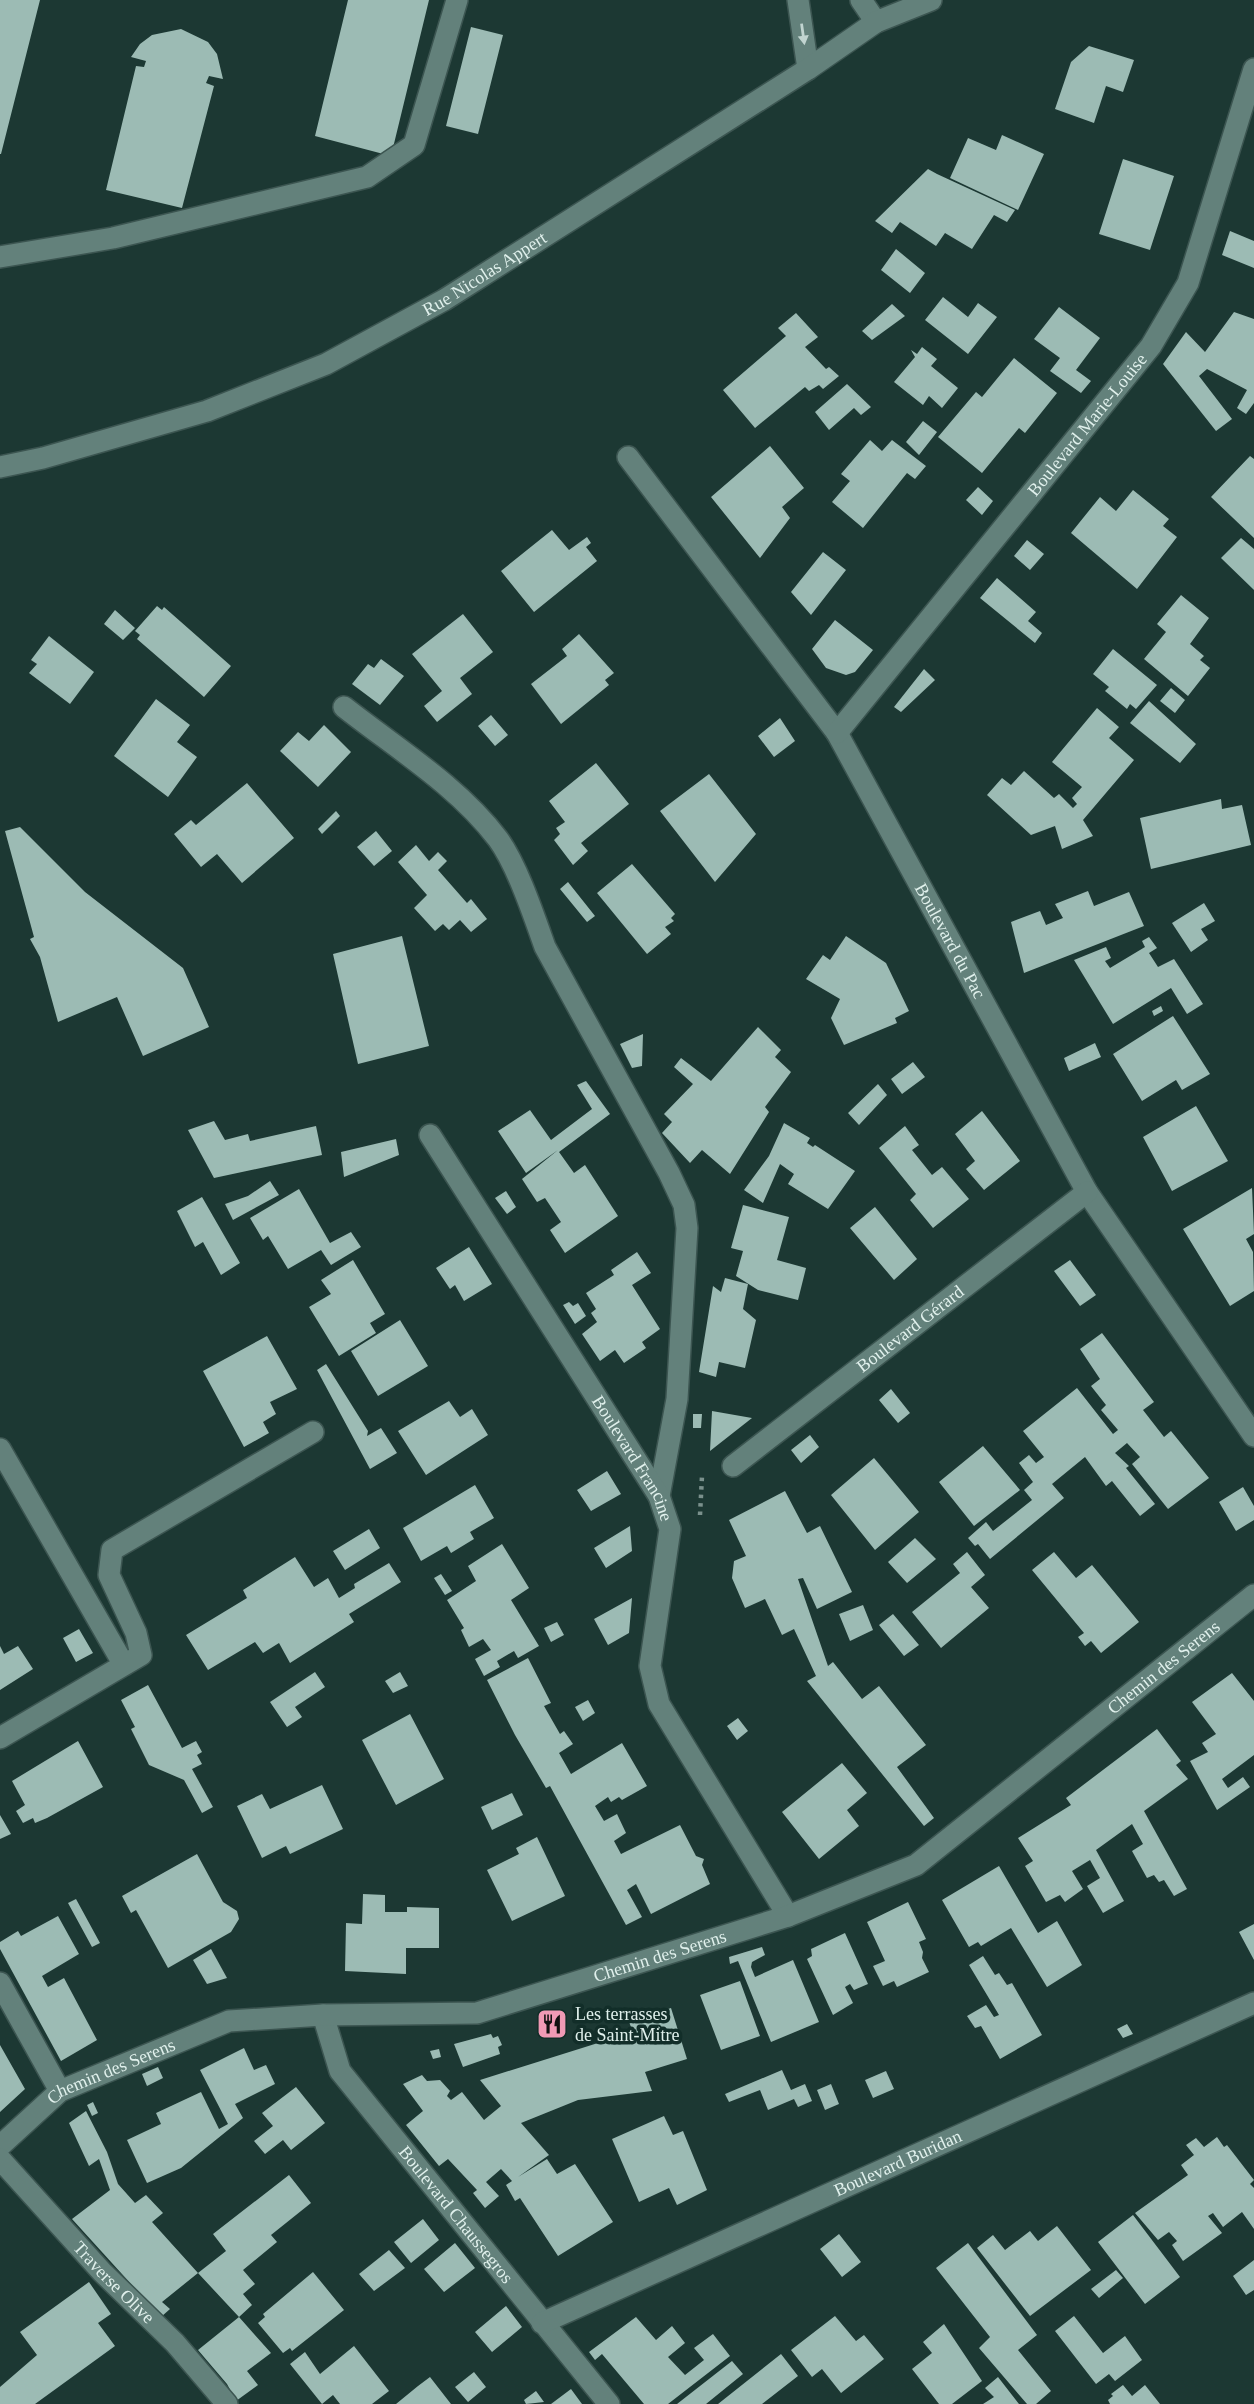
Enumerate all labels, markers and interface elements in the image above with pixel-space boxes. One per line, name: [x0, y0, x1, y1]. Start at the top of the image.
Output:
one-way arrow: [798, 24, 809, 46]
street label: Rue Nicolas Appert: [419, 228, 550, 320]
street label: Boulevard Marie-Louise: [1023, 349, 1151, 500]
street label: Boulevard du Pac: [911, 880, 990, 1002]
street label: Boulevard Gérard: [853, 1281, 967, 1376]
street label: Boulevard Francine: [588, 1392, 677, 1524]
street label: Chemin des Serens: [1103, 1616, 1224, 1718]
street label: Chemin des Serens: [591, 1926, 729, 1986]
place label: Les terrasses de Saint-Mitre: [575, 2004, 679, 2045]
restaurant icon: Les terrasses de Saint-Mitre: [535, 2007, 569, 2041]
street label: Chemin des Serens: [43, 2034, 178, 2108]
street label: Boulevard Buridan: [831, 2126, 965, 2200]
street label: Boulevard Chaussegros: [395, 2142, 517, 2287]
street label: Traverse Olive: [69, 2237, 159, 2327]

